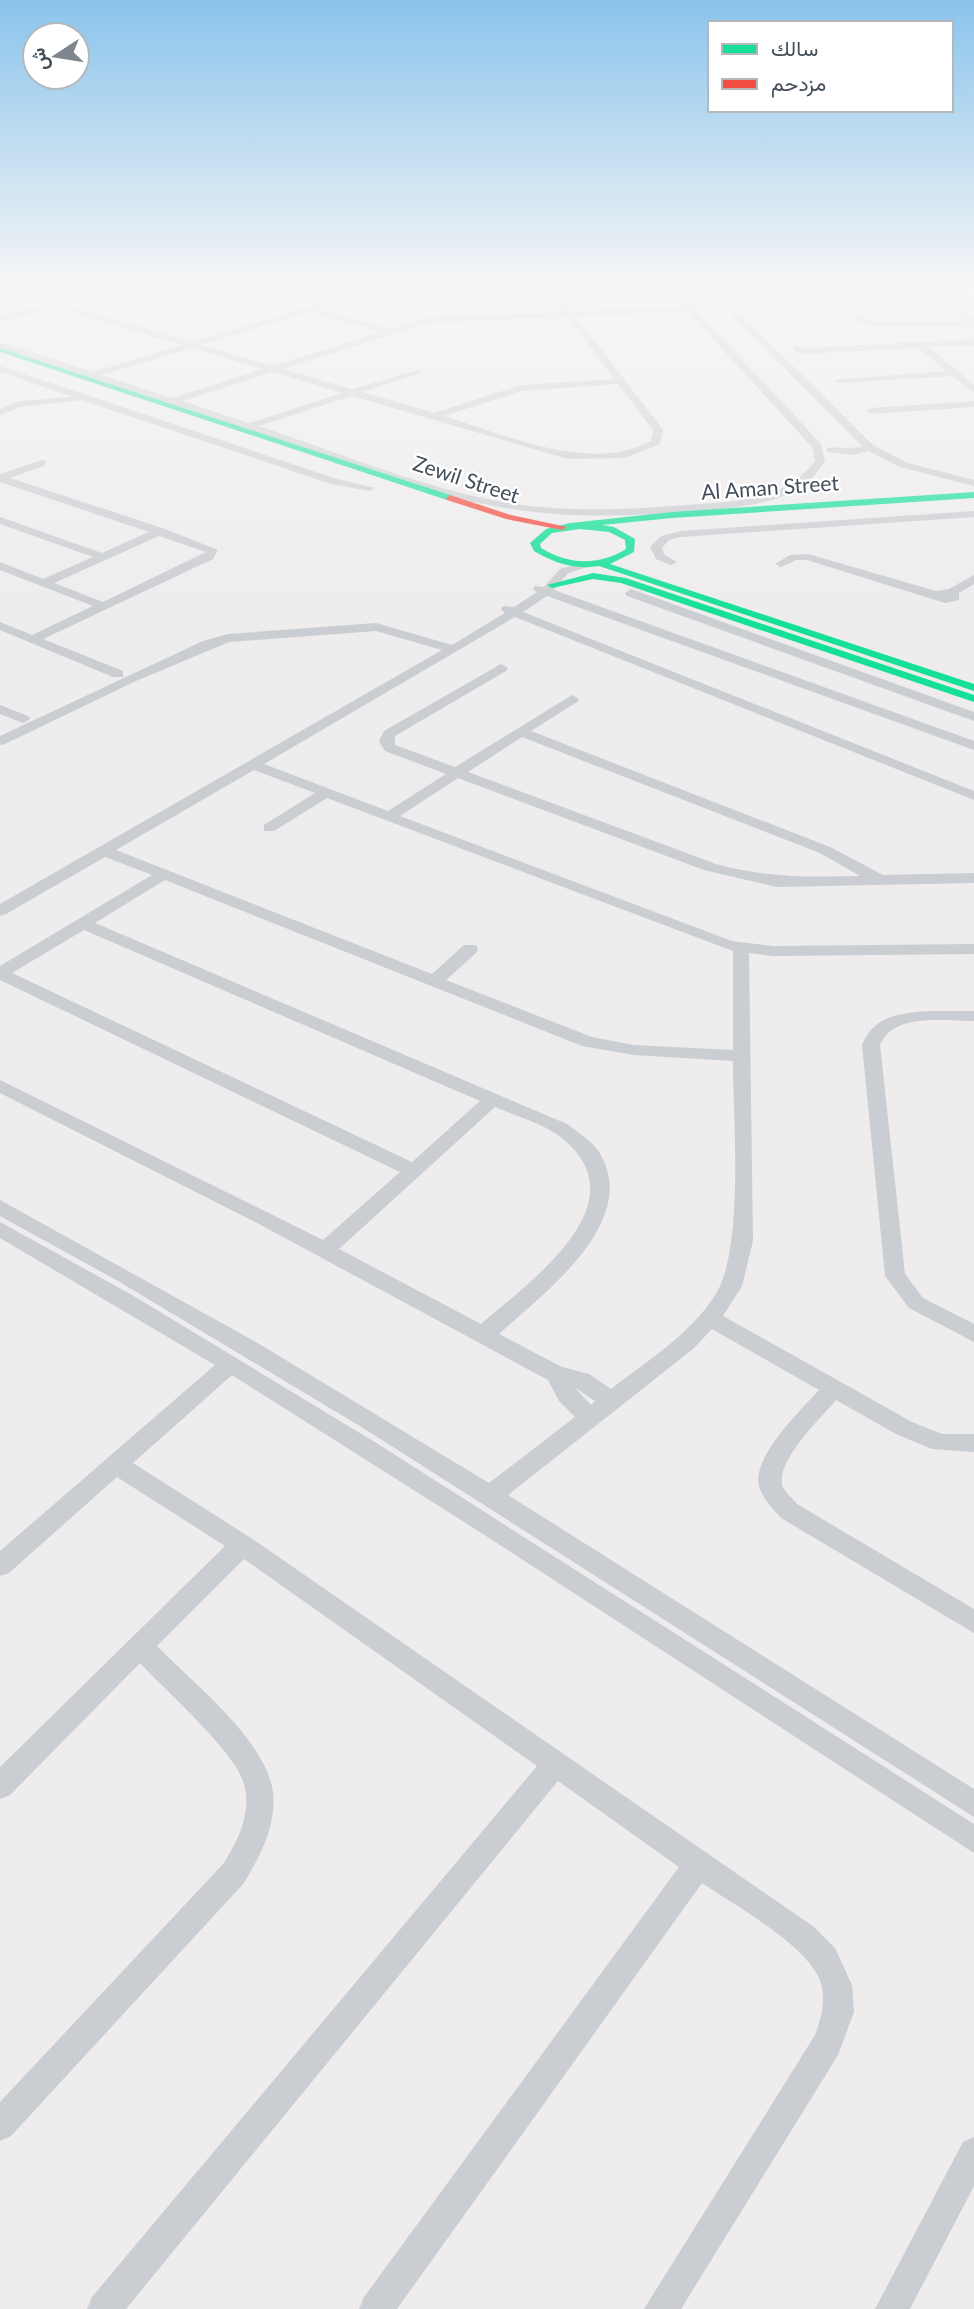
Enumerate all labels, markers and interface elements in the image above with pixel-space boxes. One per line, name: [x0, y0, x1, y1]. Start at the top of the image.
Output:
north arrow: [21, 21, 91, 91]
legend: [708, 21, 953, 112]
text: سالك: [771, 35, 818, 60]
text: ش: [25, 46, 53, 73]
text: مزدحم: [771, 70, 826, 98]
street label: Zewil Street: [410, 450, 523, 508]
street label: Al Aman Street: [700, 469, 840, 504]

